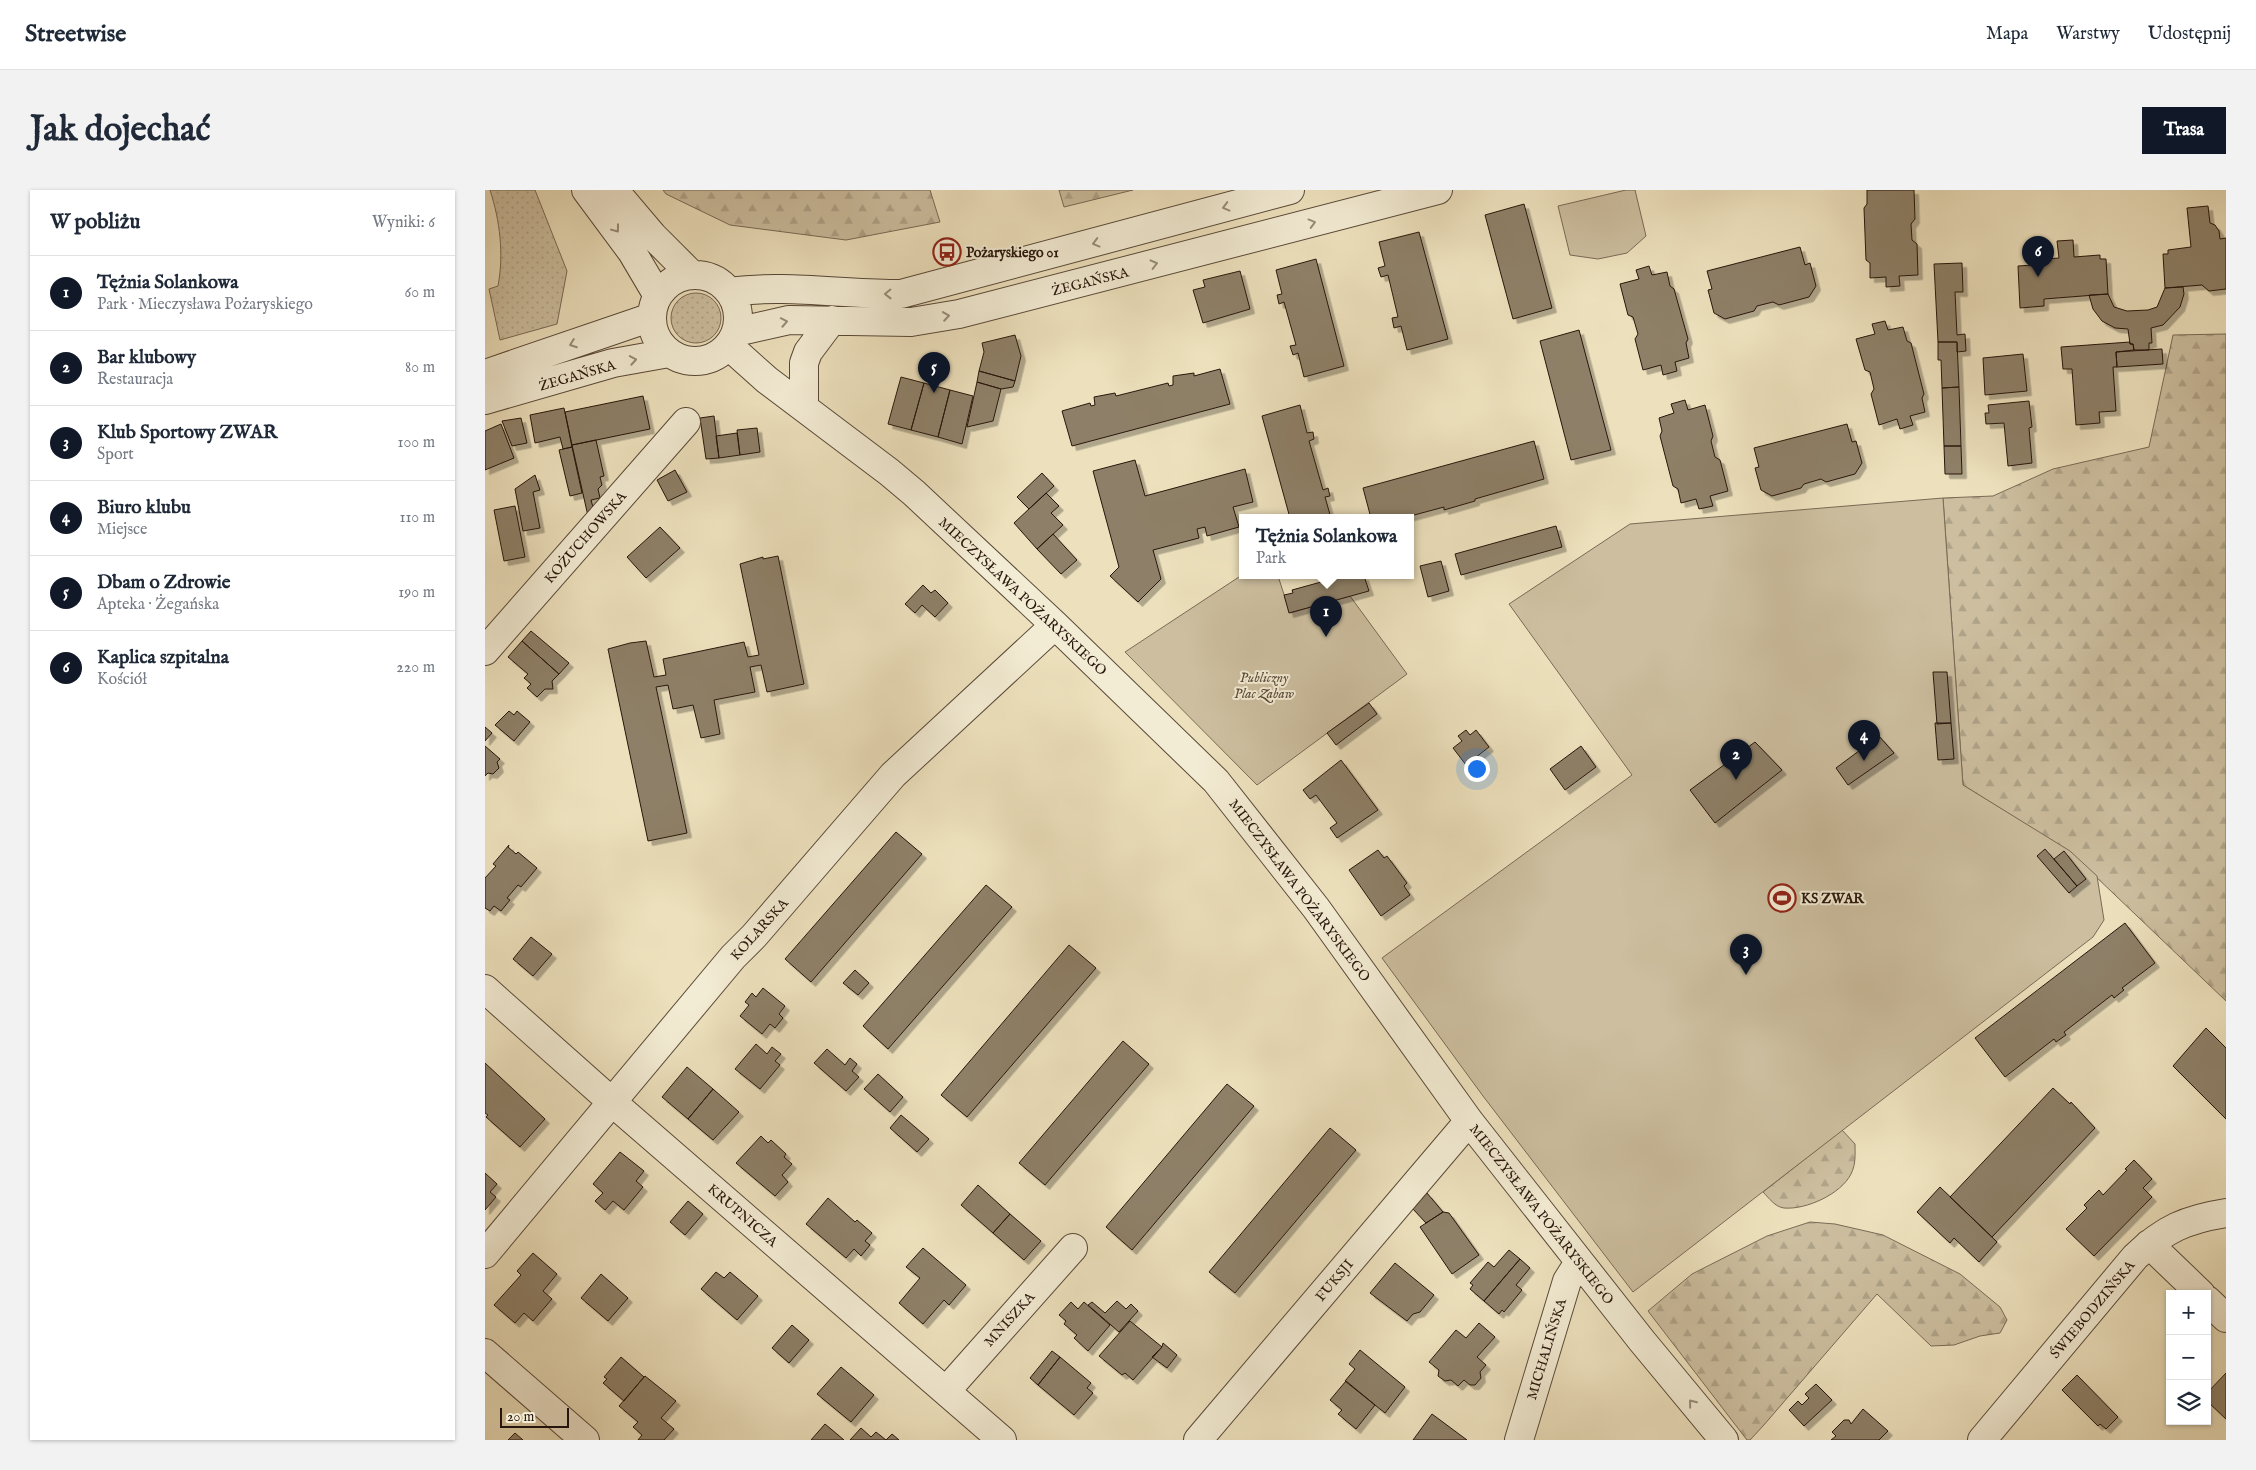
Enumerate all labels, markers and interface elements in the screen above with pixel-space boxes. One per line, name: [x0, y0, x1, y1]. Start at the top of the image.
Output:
text: Streetwise: [25, 19, 126, 50]
text: Mapa: [1986, 23, 2028, 46]
text: Warstwy: [2056, 23, 2120, 46]
text: Udostępnij: [2148, 23, 2231, 46]
button: Trasa: [2142, 107, 2226, 154]
text: Jak dojechać: [30, 108, 210, 153]
one-way arrow: [1223, 202, 1231, 212]
text: W pobliżu: [50, 209, 140, 236]
text: Wyniki: 6: [372, 213, 435, 233]
one-way arrow: [1307, 218, 1316, 229]
one-way arrow: [610, 223, 618, 232]
pin: 6: [2022, 236, 2054, 277]
bus stop icon: Pożaryskiego 01: [932, 237, 962, 267]
one-way arrow: [1093, 237, 1101, 247]
place label: Pożaryskiego 01: [966, 244, 1059, 262]
one-way arrow: [1150, 259, 1159, 270]
street label: ŻEGAŃSKA: [1050, 263, 1131, 300]
text: Tężnia Solankowa: [97, 271, 238, 295]
text: 1: [63, 283, 69, 303]
text: 60 m: [405, 283, 435, 303]
one-way arrow: [884, 289, 892, 299]
text: Park · Mieczysława Pożaryskiego: [97, 295, 313, 315]
one-way arrow: [941, 312, 950, 322]
one-way arrow: [780, 317, 788, 327]
one-way arrow: [569, 338, 578, 348]
text: Bar klubowy: [97, 346, 196, 370]
pin: 5: [918, 352, 950, 393]
street label: ŻEGAŃSKA: [537, 355, 618, 395]
one-way arrow: [629, 355, 638, 365]
text: 2: [62, 358, 70, 378]
text: 80 m: [405, 358, 435, 378]
text: Restauracja: [97, 370, 173, 390]
text: Klub Sportowy ZWAR: [97, 421, 277, 445]
text: 3: [63, 433, 69, 453]
text: 100 m: [398, 433, 435, 453]
text: Sport: [97, 445, 134, 465]
street label: KOŻUCHOWSKA: [541, 487, 631, 588]
text: Biuro klubu: [97, 496, 191, 520]
text: 4: [62, 508, 70, 528]
text: 110 m: [399, 508, 435, 528]
street label: MIECZYSŁAWA POŻARYSKIEGO: [934, 514, 1111, 680]
popup: [1239, 514, 1414, 579]
text: Miejsce: [97, 520, 147, 540]
text: Tężnia Solankowa: [1256, 525, 1397, 549]
text: Park: [1256, 549, 1286, 569]
text: Dbam o Zdrowie: [97, 571, 231, 595]
text: 5: [63, 583, 69, 603]
text: 190 m: [398, 583, 435, 603]
text: Apteka · Żegańska: [97, 595, 219, 615]
pin: 1: [1310, 596, 1342, 637]
text: Kaplica szpitalna: [97, 646, 229, 670]
text: 6: [63, 658, 69, 678]
text: 220 m: [396, 658, 435, 678]
park label: Publiczny Plac Zabaw: [1234, 669, 1295, 704]
text: Kościół: [97, 670, 147, 690]
pin: 4: [1848, 720, 1880, 761]
pin: 2: [1720, 739, 1752, 780]
your location: [1464, 756, 1490, 782]
street label: MIECZYSŁAWA POŻARYSKIEGO: [1225, 796, 1374, 986]
sports icon: KS ZWAR: [1767, 883, 1797, 913]
place label: KS ZWAR: [1801, 890, 1865, 908]
street label: KOLARSKA: [727, 894, 793, 965]
pin: 3: [1730, 934, 1762, 975]
street label: MIECZYSŁAWA POŻARYSKIEGO: [1465, 1121, 1618, 1309]
street label: KRUPNICZA: [703, 1180, 782, 1252]
street label: FUKSJI: [1312, 1256, 1358, 1306]
street label: ŚWIEBODZIŃSKA: [2046, 1256, 2139, 1362]
street label: MNISZKA: [980, 1288, 1040, 1351]
map controls: [2166, 1290, 2211, 1425]
button: +: [2166, 1290, 2211, 1335]
street label: MICHALIŃSKA: [1522, 1296, 1571, 1402]
button: −: [2166, 1335, 2211, 1380]
button: layers: [2166, 1380, 2211, 1425]
one-way arrow: [1689, 1400, 1697, 1409]
scale bar: [500, 1405, 569, 1428]
text: 20 m: [507, 1408, 534, 1426]

